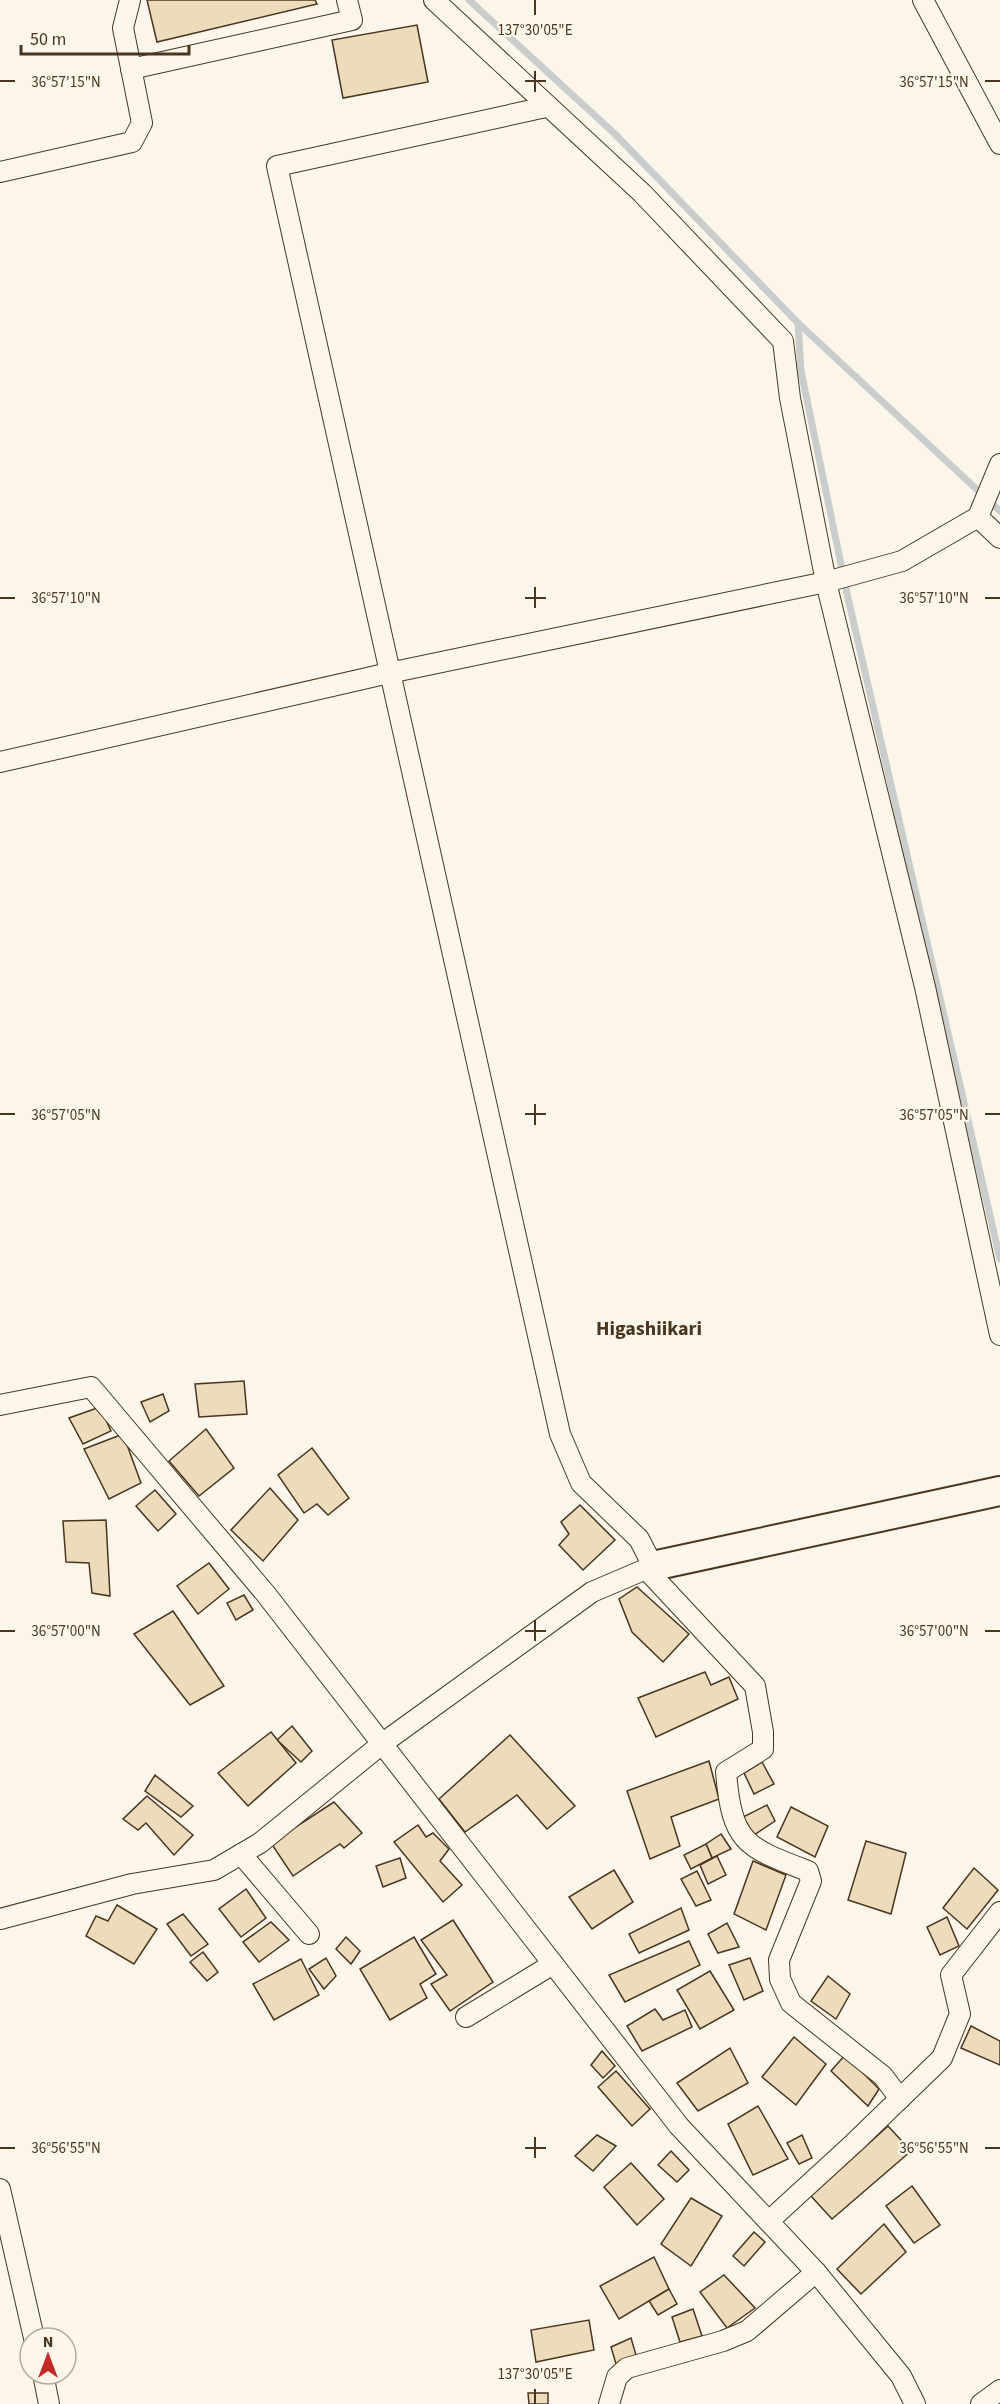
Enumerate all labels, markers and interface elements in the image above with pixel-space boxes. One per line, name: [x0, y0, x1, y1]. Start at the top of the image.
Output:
scale bar: [21, 18, 189, 56]
text: 137°30'05"E: [497, 20, 573, 41]
text: 50 m: [30, 27, 66, 52]
text: 36°57'15"N: [31, 72, 101, 93]
text: 36°57'15"N: [899, 72, 969, 93]
text: 36°57'10"N: [31, 588, 101, 609]
text: 36°57'10"N: [899, 588, 969, 609]
text: 36°57'05"N: [31, 1105, 101, 1126]
text: 36°57'05"N: [899, 1105, 969, 1126]
district label: Higashiikari: [596, 1315, 702, 1343]
text: 36°57'00"N: [31, 1621, 101, 1642]
text: 36°57'00"N: [899, 1621, 969, 1642]
text: 36°56'55"N: [31, 2138, 101, 2159]
text: 36°56'55"N: [899, 2138, 969, 2159]
north arrow: [18, 2326, 78, 2386]
text: N: [43, 2331, 53, 2353]
text: 137°30'05"E: [497, 2364, 573, 2385]

